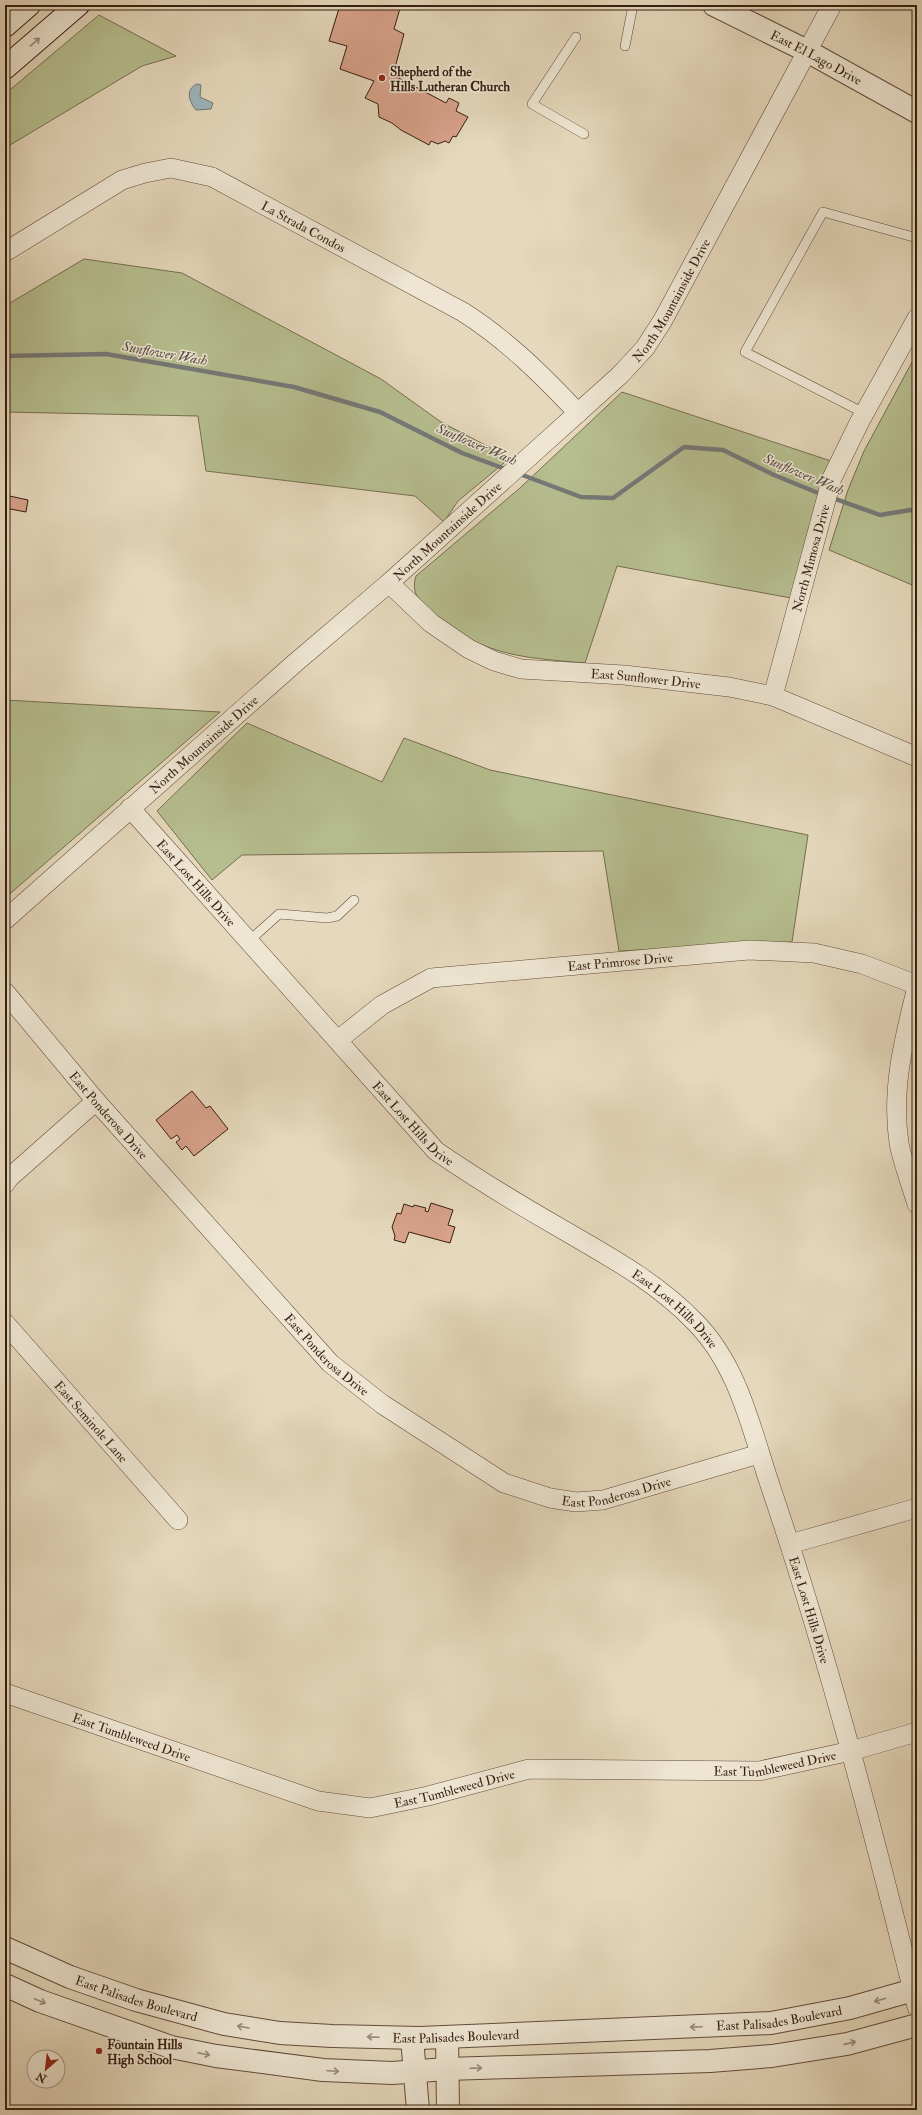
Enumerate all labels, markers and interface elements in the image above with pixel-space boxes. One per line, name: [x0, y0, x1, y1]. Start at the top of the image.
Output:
street label: East El Lago Drive: [768, 27, 865, 89]
one-way arrow: [29, 38, 40, 47]
place label: Shepherd of the Hills Lutheran Church: [390, 64, 510, 95]
marker: Shepherd of the Hills Lutheran Church: [377, 73, 387, 83]
street label: La Strada Condos: [258, 198, 349, 257]
street label: North Mountainside Drive: [629, 236, 714, 366]
water label: Sunflower Wash: [120, 337, 209, 369]
water label: Sunflower Wash: [433, 419, 520, 469]
water label: Sunflower Wash: [760, 449, 847, 499]
street label: North Mountainside Drive: [390, 478, 506, 584]
street label: North Mimosa Drive: [789, 502, 834, 614]
street label: East Sunflower Drive: [590, 666, 702, 693]
street label: North Mountainside Drive: [146, 692, 262, 797]
street label: East Lost Hills Drive: [153, 836, 239, 931]
street label: East Primrose Drive: [567, 950, 674, 975]
street label: East Ponderosa Drive: [65, 1068, 151, 1163]
street label: East Lost Hills Drive: [369, 1078, 457, 1170]
street label: East Lost Hills Drive: [629, 1266, 721, 1352]
street label: East Ponderosa Drive: [281, 1311, 372, 1400]
street label: East Seminole Lane: [50, 1378, 131, 1467]
street label: East Ponderosa Drive: [560, 1473, 673, 1511]
street label: East Lost Hills Drive: [785, 1555, 833, 1666]
street label: East Tumbleweed Drive: [70, 1710, 193, 1766]
street label: East Tumbleweed Drive: [714, 1747, 838, 1781]
street label: East Tumbleweed Drive: [392, 1766, 517, 1812]
street label: East Palisades Boulevard: [73, 1972, 200, 2026]
one-way arrow: [873, 1997, 886, 2004]
one-way arrow: [34, 1998, 46, 2006]
street label: East Palisades Boulevard: [716, 2003, 844, 2034]
one-way arrow: [237, 2023, 250, 2031]
one-way arrow: [690, 2024, 703, 2031]
street label: East Palisades Boulevard: [392, 2027, 520, 2047]
one-way arrow: [367, 2033, 380, 2041]
place label: Fountain Hills High School: [107, 2037, 183, 2069]
one-way arrow: [843, 2039, 856, 2046]
marker: Fountain Hills High School: [94, 2046, 104, 2056]
north arrow: [26, 2049, 66, 2089]
one-way arrow: [197, 2050, 210, 2058]
one-way arrow: [469, 2065, 482, 2072]
one-way arrow: [326, 2067, 339, 2074]
text: N: [33, 2069, 50, 2086]

